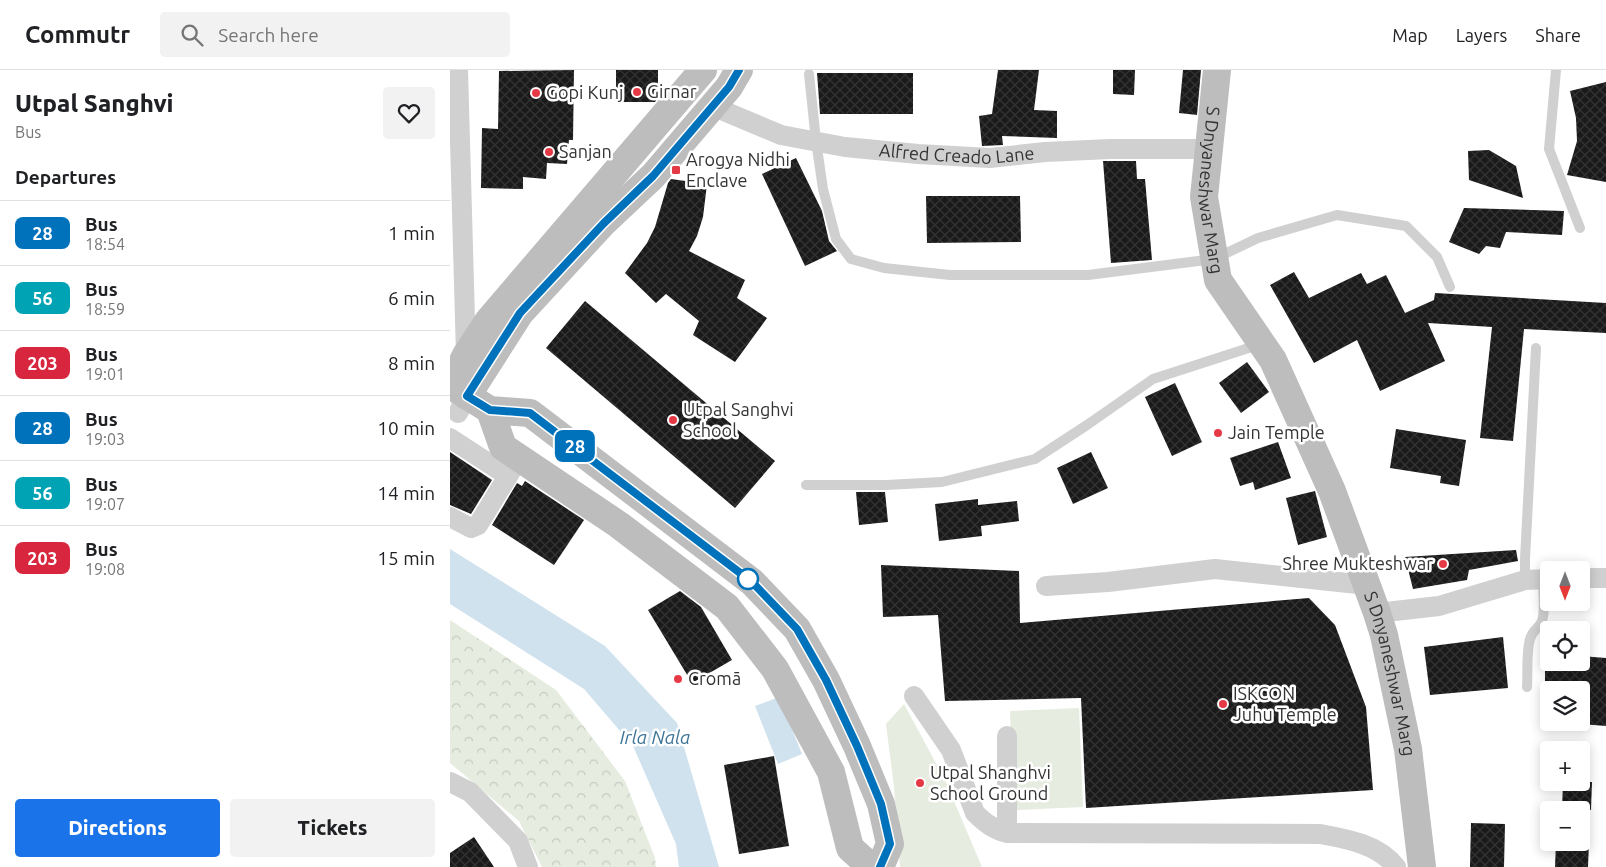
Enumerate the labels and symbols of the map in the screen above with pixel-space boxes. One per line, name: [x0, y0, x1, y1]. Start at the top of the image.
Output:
place label: Girnar: [647, 81, 697, 101]
place label: Gopi Kunj: [546, 82, 623, 102]
marker: Girnar: [631, 86, 643, 98]
marker: Gopi Kunj: [530, 87, 542, 99]
street label: S Dnyaneshwar Marg: [1195, 105, 1228, 275]
street label: Alfred Creado Lane: [878, 139, 1035, 167]
place label: Sanjan: [559, 141, 612, 161]
marker: Sanjan: [543, 146, 555, 158]
place label: Arogya Nidhi Enclave: [686, 149, 790, 190]
marker: Arogya Nidhi Enclave: [670, 164, 682, 176]
place label: Utpal Sanghvi School: [683, 399, 794, 440]
marker: Utpal Sanghvi School: [667, 414, 679, 426]
place label: Jain Temple: [1228, 422, 1325, 442]
marker: Jain Temple: [1212, 427, 1224, 439]
line badge: 28: [552, 430, 598, 462]
place label: Shree Mukteshwar: [1282, 553, 1433, 573]
marker: Shree Mukteshwar: [1437, 558, 1449, 570]
north arrow: [1540, 561, 1590, 611]
unlabelled marker: [737, 568, 759, 590]
street label: S Dnyaneshwar Marg: [1361, 588, 1420, 757]
place label: Cromā: [688, 668, 741, 688]
marker: Cromā: [672, 673, 684, 685]
place label: ISKCON Juhu Temple: [1233, 683, 1337, 724]
marker: ISKCON Juhu Temple: [1217, 698, 1229, 710]
water label: Irla Nala: [620, 726, 690, 748]
place label: Utpal Shanghvi School Ground: [930, 762, 1051, 803]
marker: Utpal Shanghvi School Ground: [914, 777, 926, 789]

